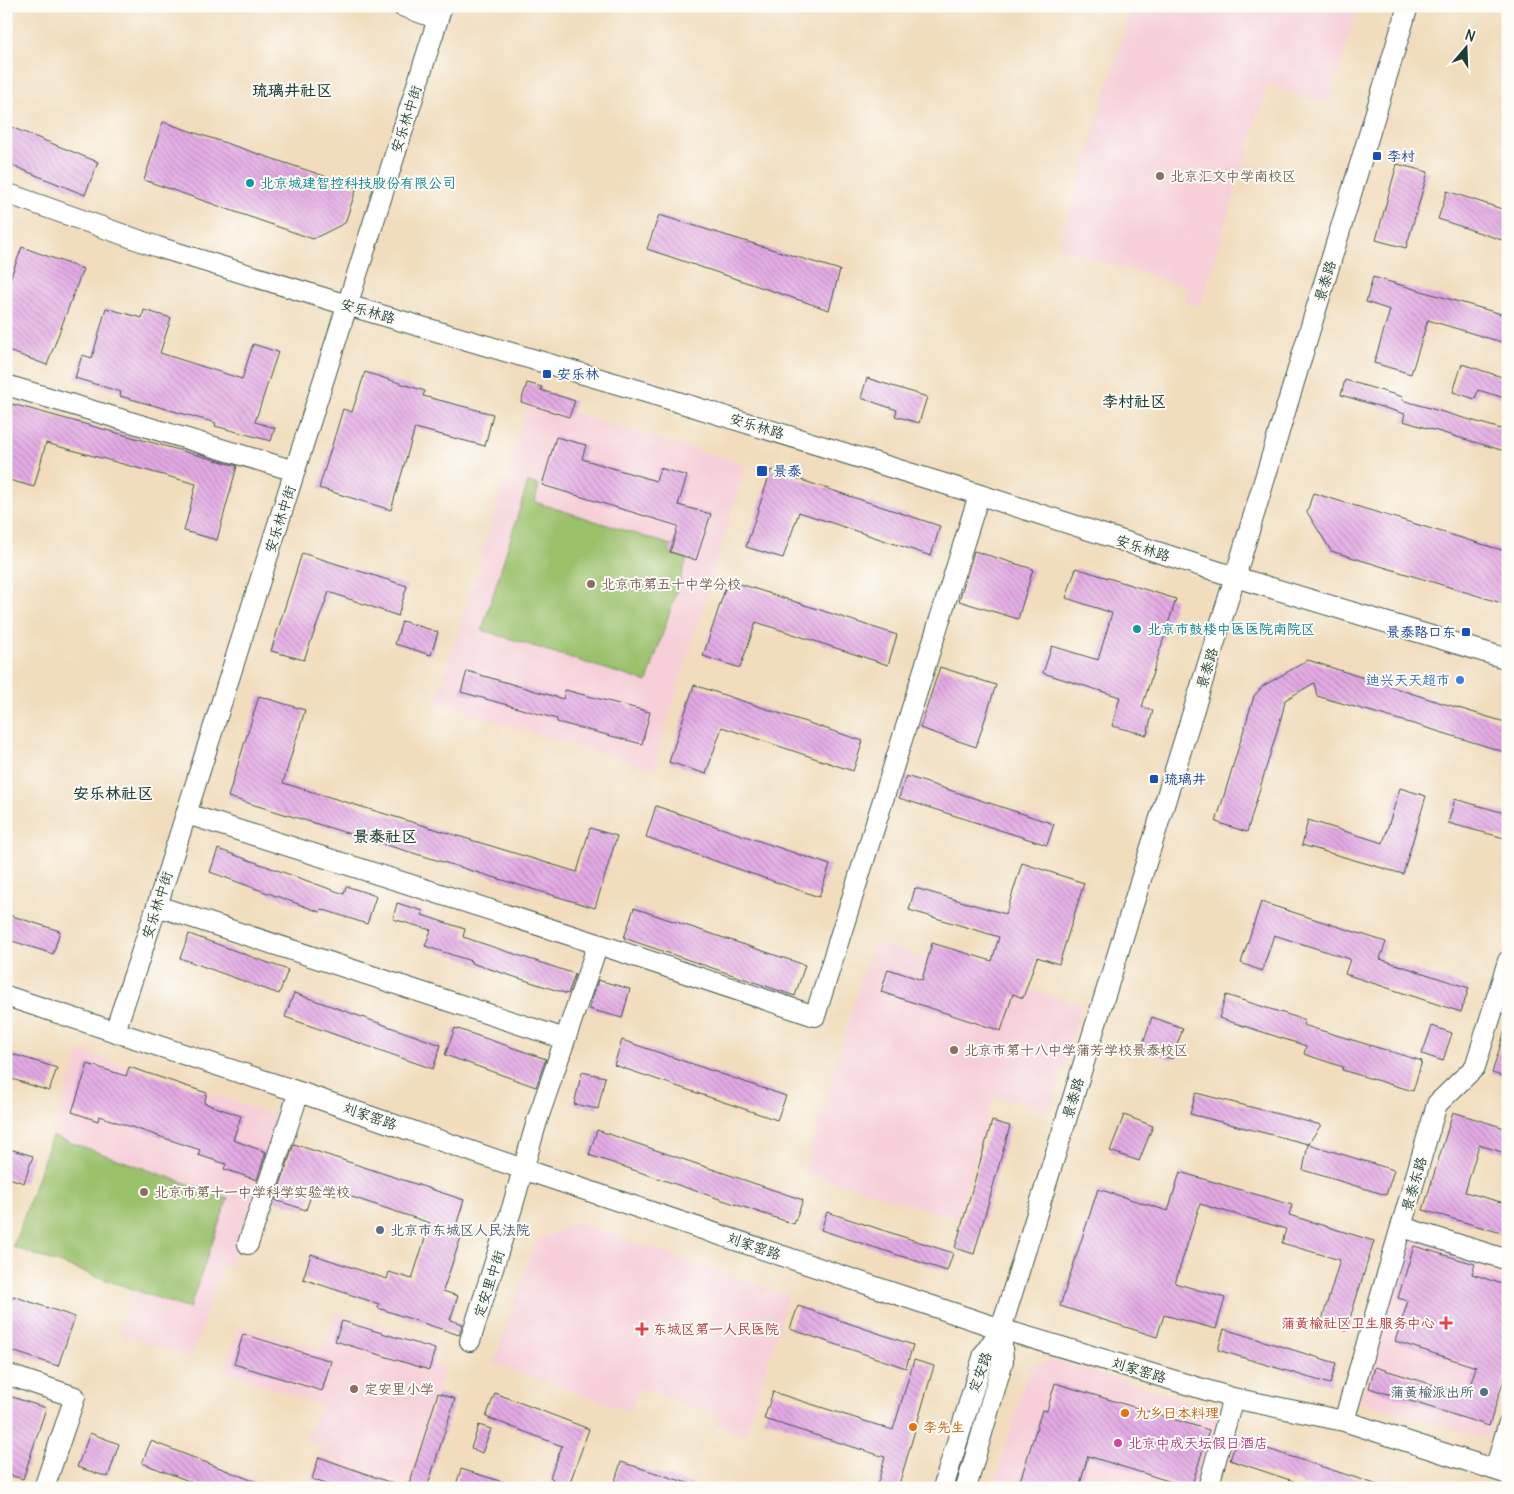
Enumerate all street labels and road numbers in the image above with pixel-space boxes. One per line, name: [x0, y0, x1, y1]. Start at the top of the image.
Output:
street label: 安乐林中街: [387, 83, 425, 155]
street label: 景泰路: [1310, 258, 1340, 304]
street label: 安乐林路: [339, 295, 397, 327]
street label: 安乐林路: [728, 409, 786, 443]
street label: 安乐林中街: [261, 483, 299, 555]
street label: 安乐林路: [1114, 531, 1172, 565]
street label: 景泰路: [1192, 645, 1222, 691]
street label: 安乐林中街: [138, 869, 176, 941]
street label: 景泰路: [1058, 1075, 1088, 1121]
street label: 刘家窑路: [341, 1098, 399, 1134]
street label: 景泰东路: [1398, 1155, 1430, 1213]
street label: 刘家窑路: [725, 1228, 783, 1264]
street label: 定安里中街: [470, 1248, 508, 1320]
street label: 定安路: [964, 1349, 996, 1395]
street label: 刘家窑路: [1110, 1353, 1168, 1387]

